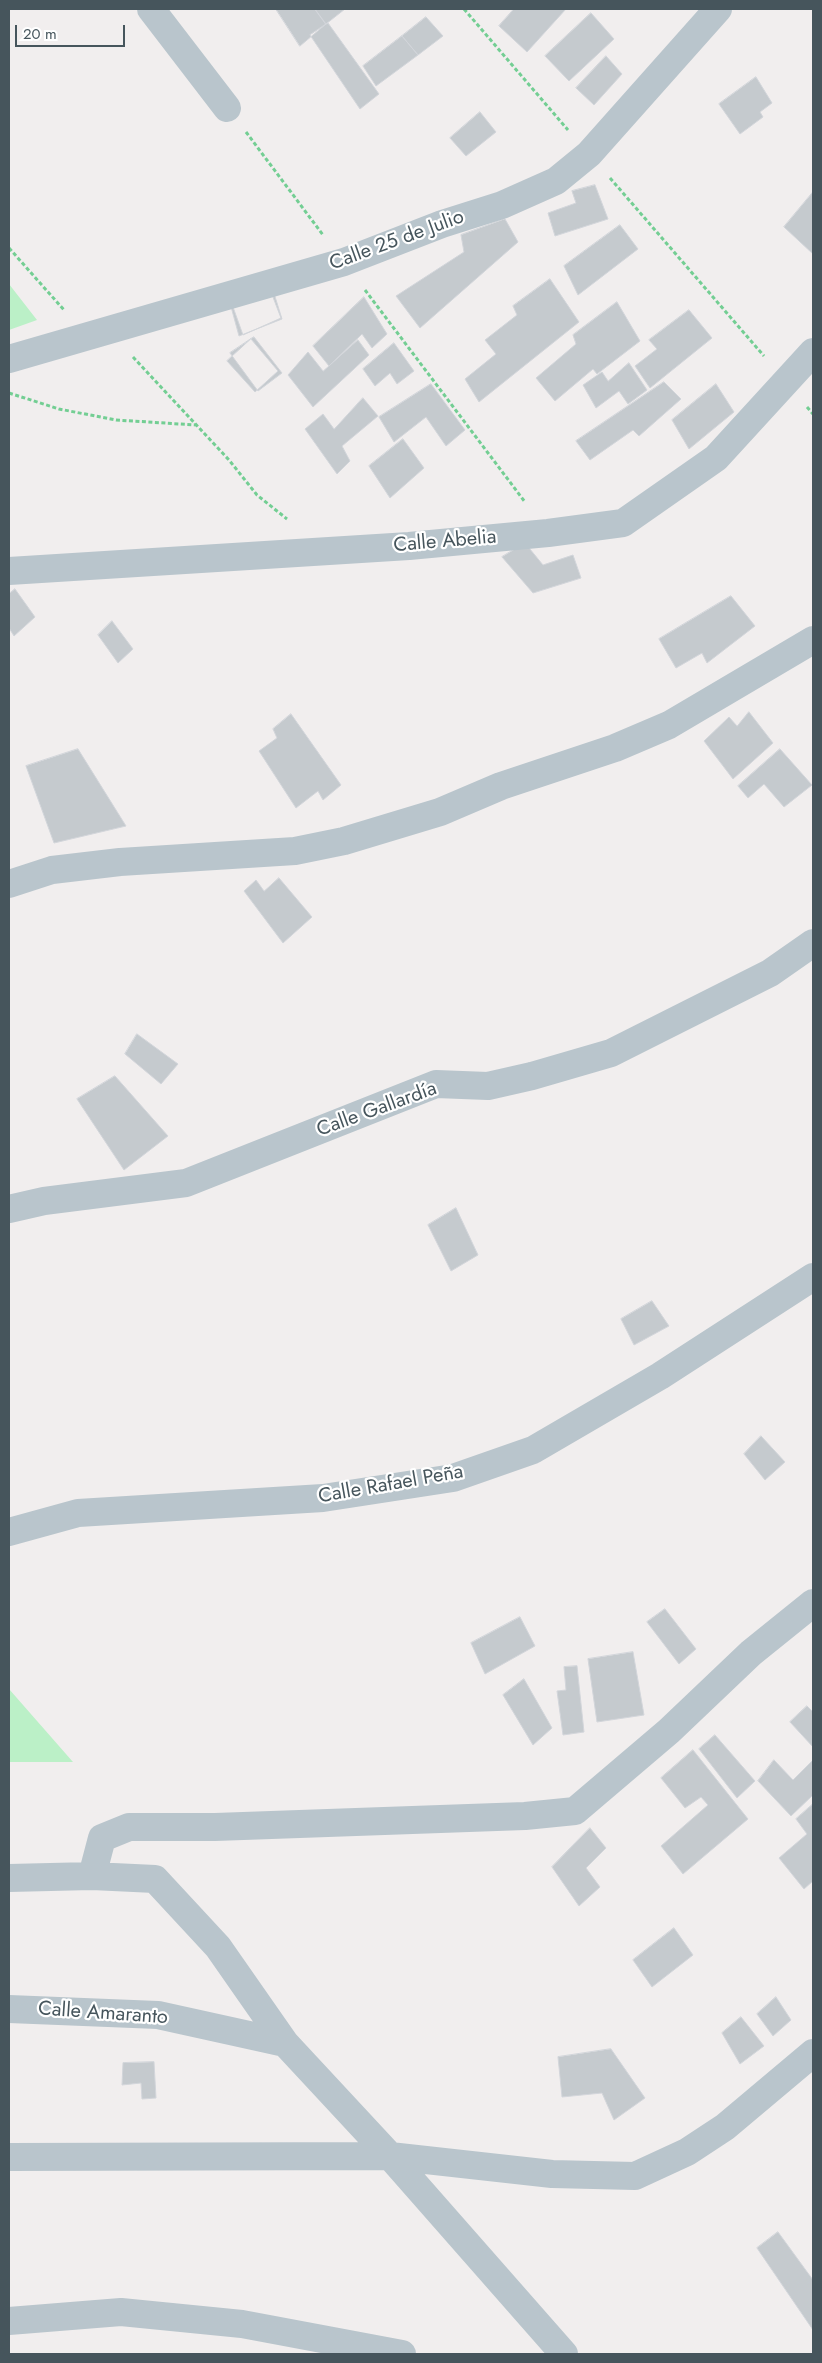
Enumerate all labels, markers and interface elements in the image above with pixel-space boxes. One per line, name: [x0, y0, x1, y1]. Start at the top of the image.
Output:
scale bar: [18, 15, 128, 47]
text: 20 m: [23, 23, 57, 45]
street label: Calle 25 de Julio: [327, 206, 467, 276]
street label: Calle Abelia: [393, 526, 497, 558]
street label: Calle Gallardía: [314, 1077, 440, 1143]
street label: Calle Rafael Peña: [317, 1460, 465, 1510]
street label: Calle Amaranto: [37, 1997, 169, 2031]

